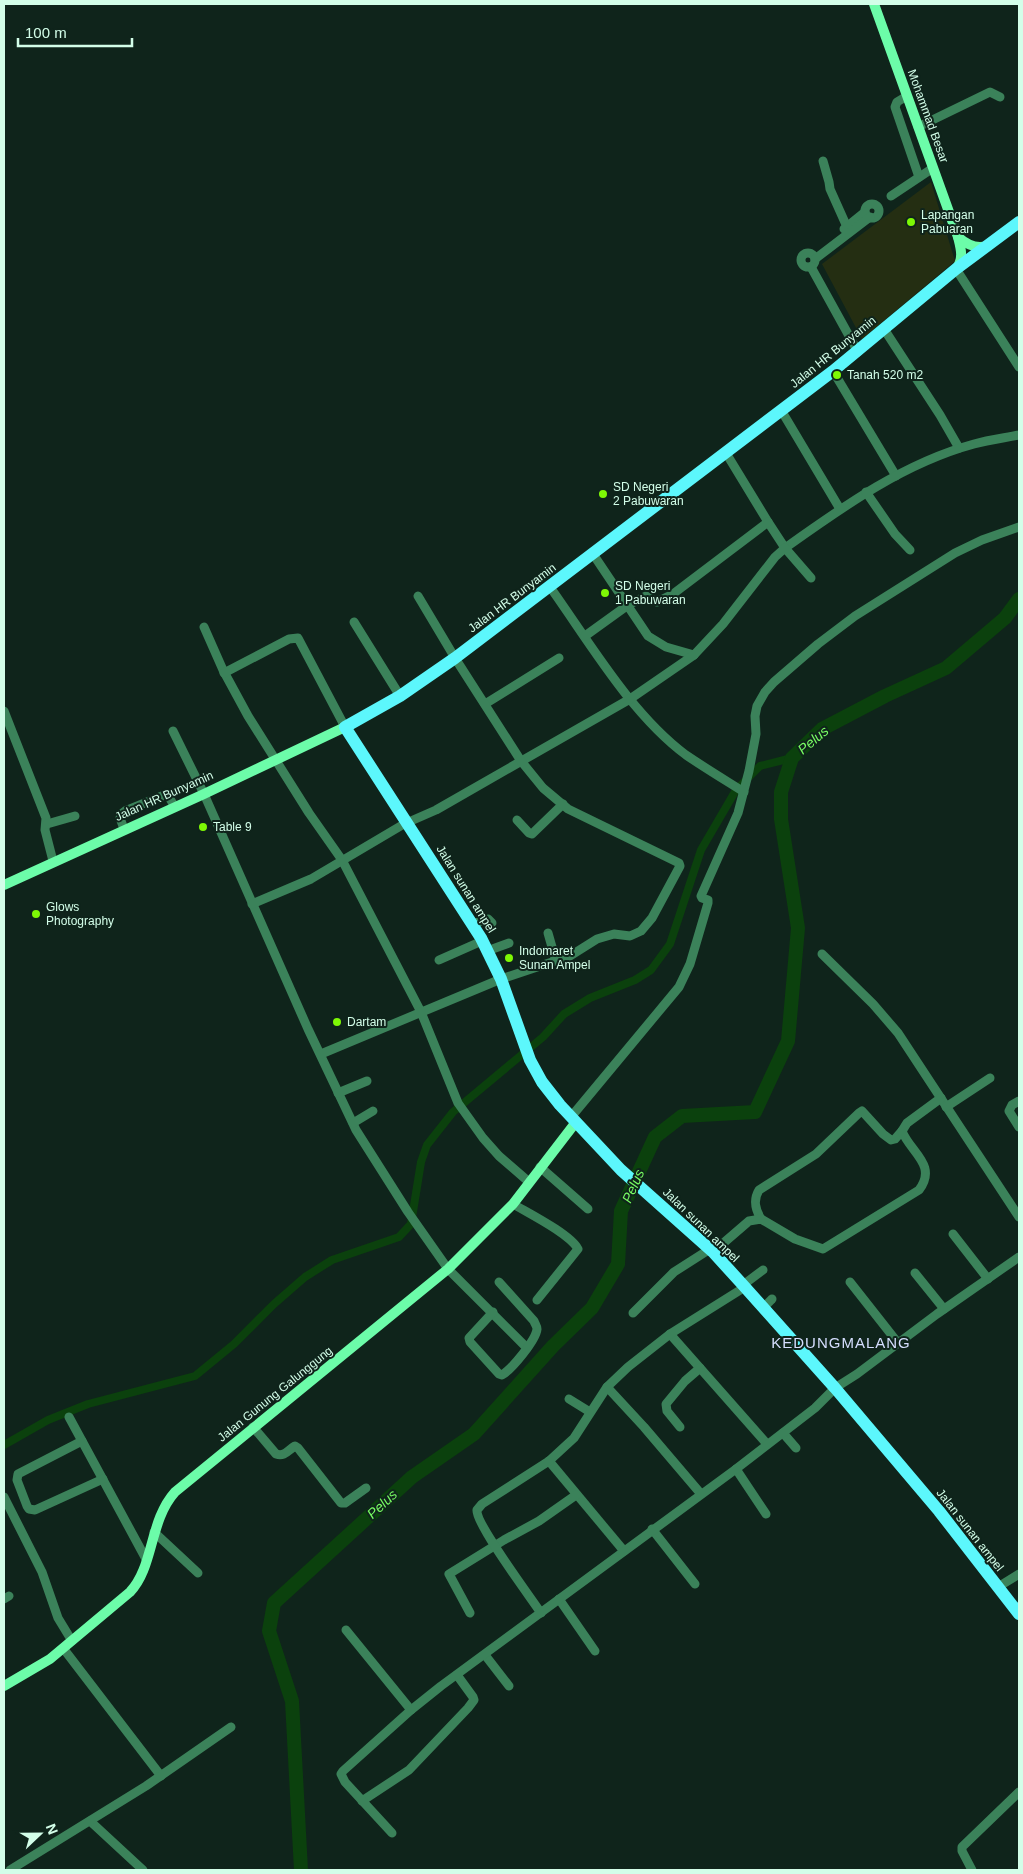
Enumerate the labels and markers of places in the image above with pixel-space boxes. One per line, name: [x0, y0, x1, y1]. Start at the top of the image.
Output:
place label: Lapangan Pabuaran: [921, 208, 974, 236]
marker: Lapangan Pabuaran: [905, 216, 917, 228]
place label: Tanah 520 m2: [847, 368, 923, 382]
marker: Tanah 520 m2: [831, 369, 843, 381]
place label: SD Negeri 2 Pabuwaran: [613, 480, 684, 508]
marker: SD Negeri 2 Pabuwaran: [597, 488, 609, 500]
place label: SD Negeri 1 Pabuwaran: [615, 579, 686, 607]
marker: SD Negeri 1 Pabuwaran: [599, 587, 611, 599]
place label: Table 9: [213, 820, 252, 834]
marker: Table 9: [197, 821, 209, 833]
place label: Glows Photography: [46, 900, 114, 928]
marker: Glows Photography: [30, 908, 42, 920]
place label: Indomaret Sunan Ampel: [519, 944, 590, 972]
marker: Indomaret Sunan Ampel: [503, 952, 515, 964]
place label: Dartam: [347, 1015, 386, 1029]
marker: Dartam: [331, 1016, 343, 1028]

